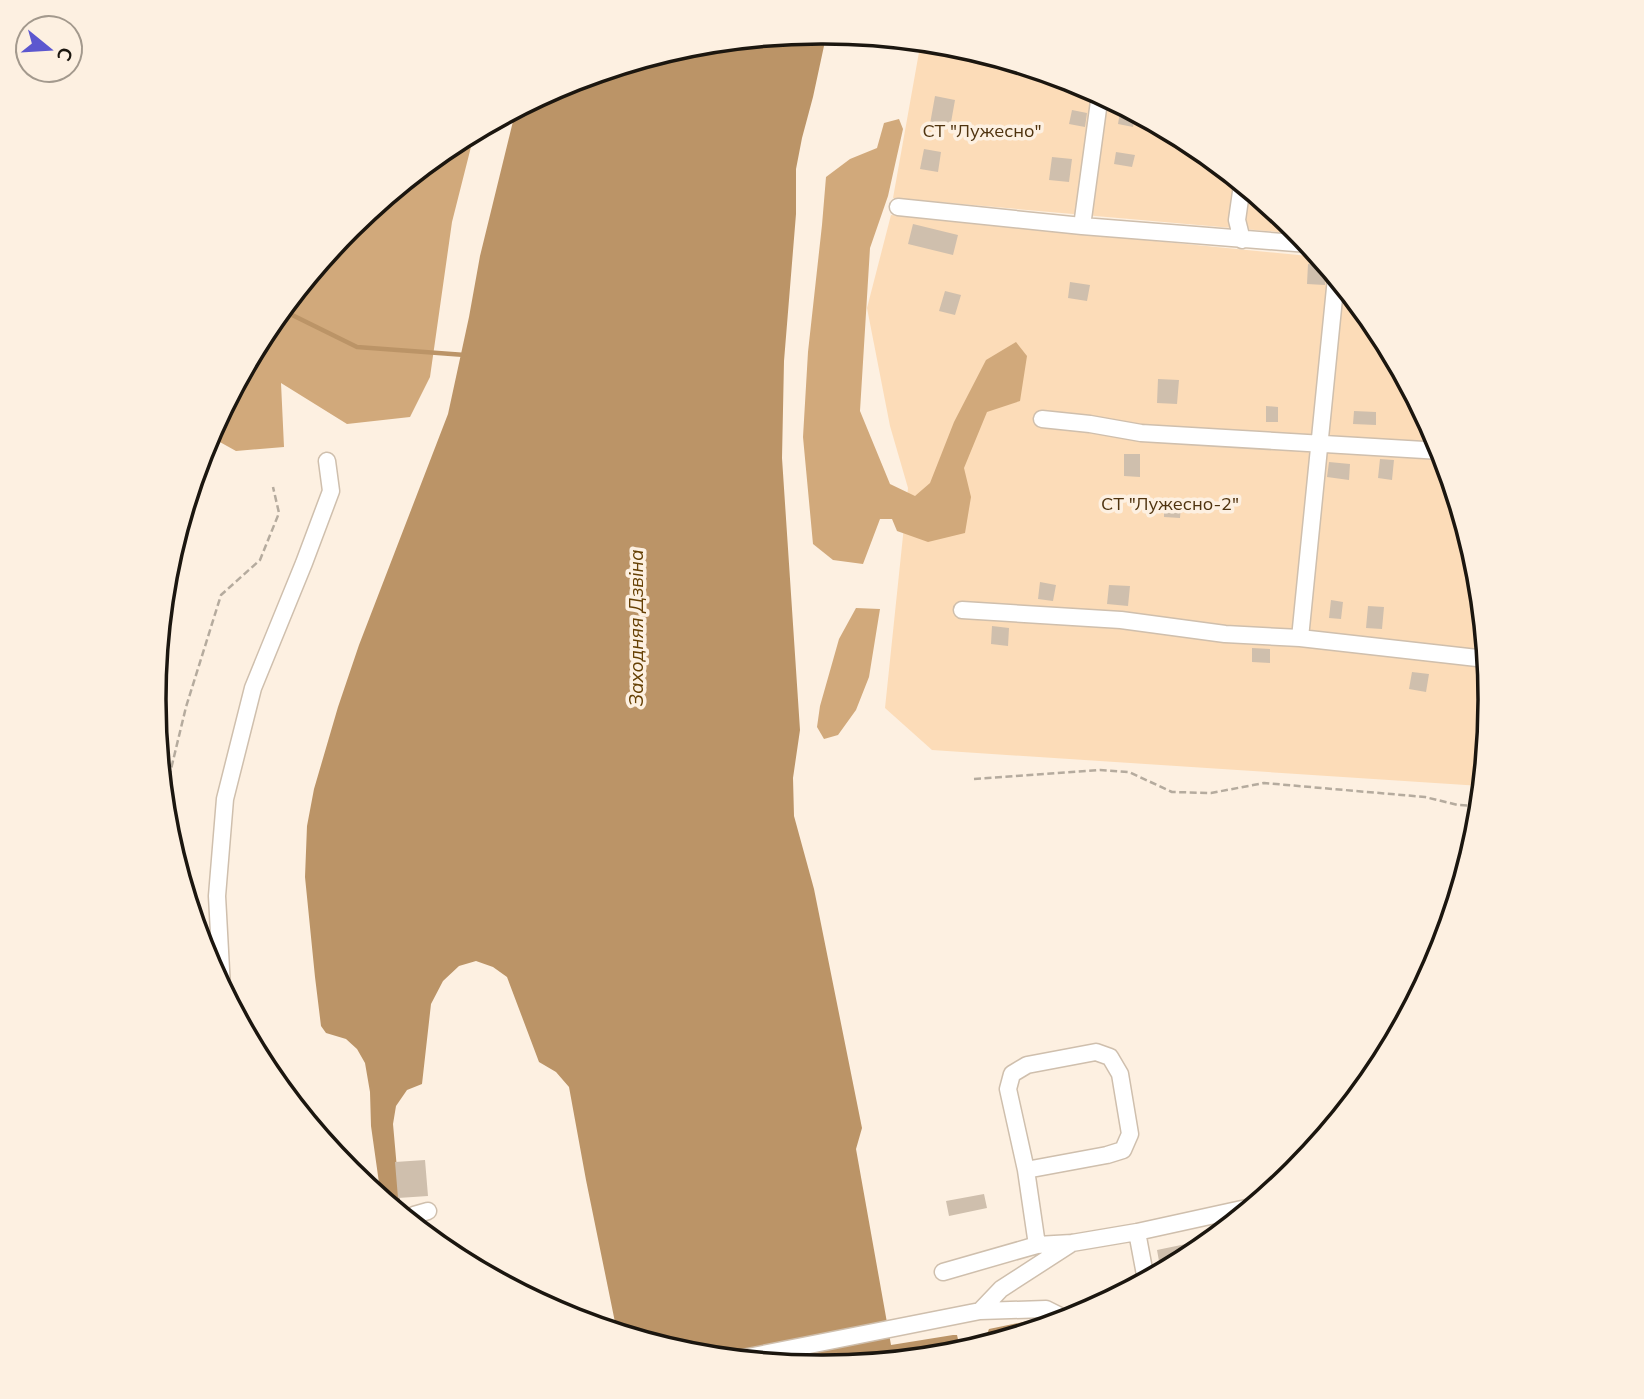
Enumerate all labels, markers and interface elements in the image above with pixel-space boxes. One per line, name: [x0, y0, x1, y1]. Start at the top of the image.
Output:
north arrow: [14, 14, 84, 84]
text: С: [52, 44, 79, 64]
park label: СТ "Лужесно": [922, 119, 1042, 142]
park label: СТ "Лужесно-2": [1101, 492, 1239, 515]
water label: Заходняя Дзвіна: [624, 549, 648, 707]

